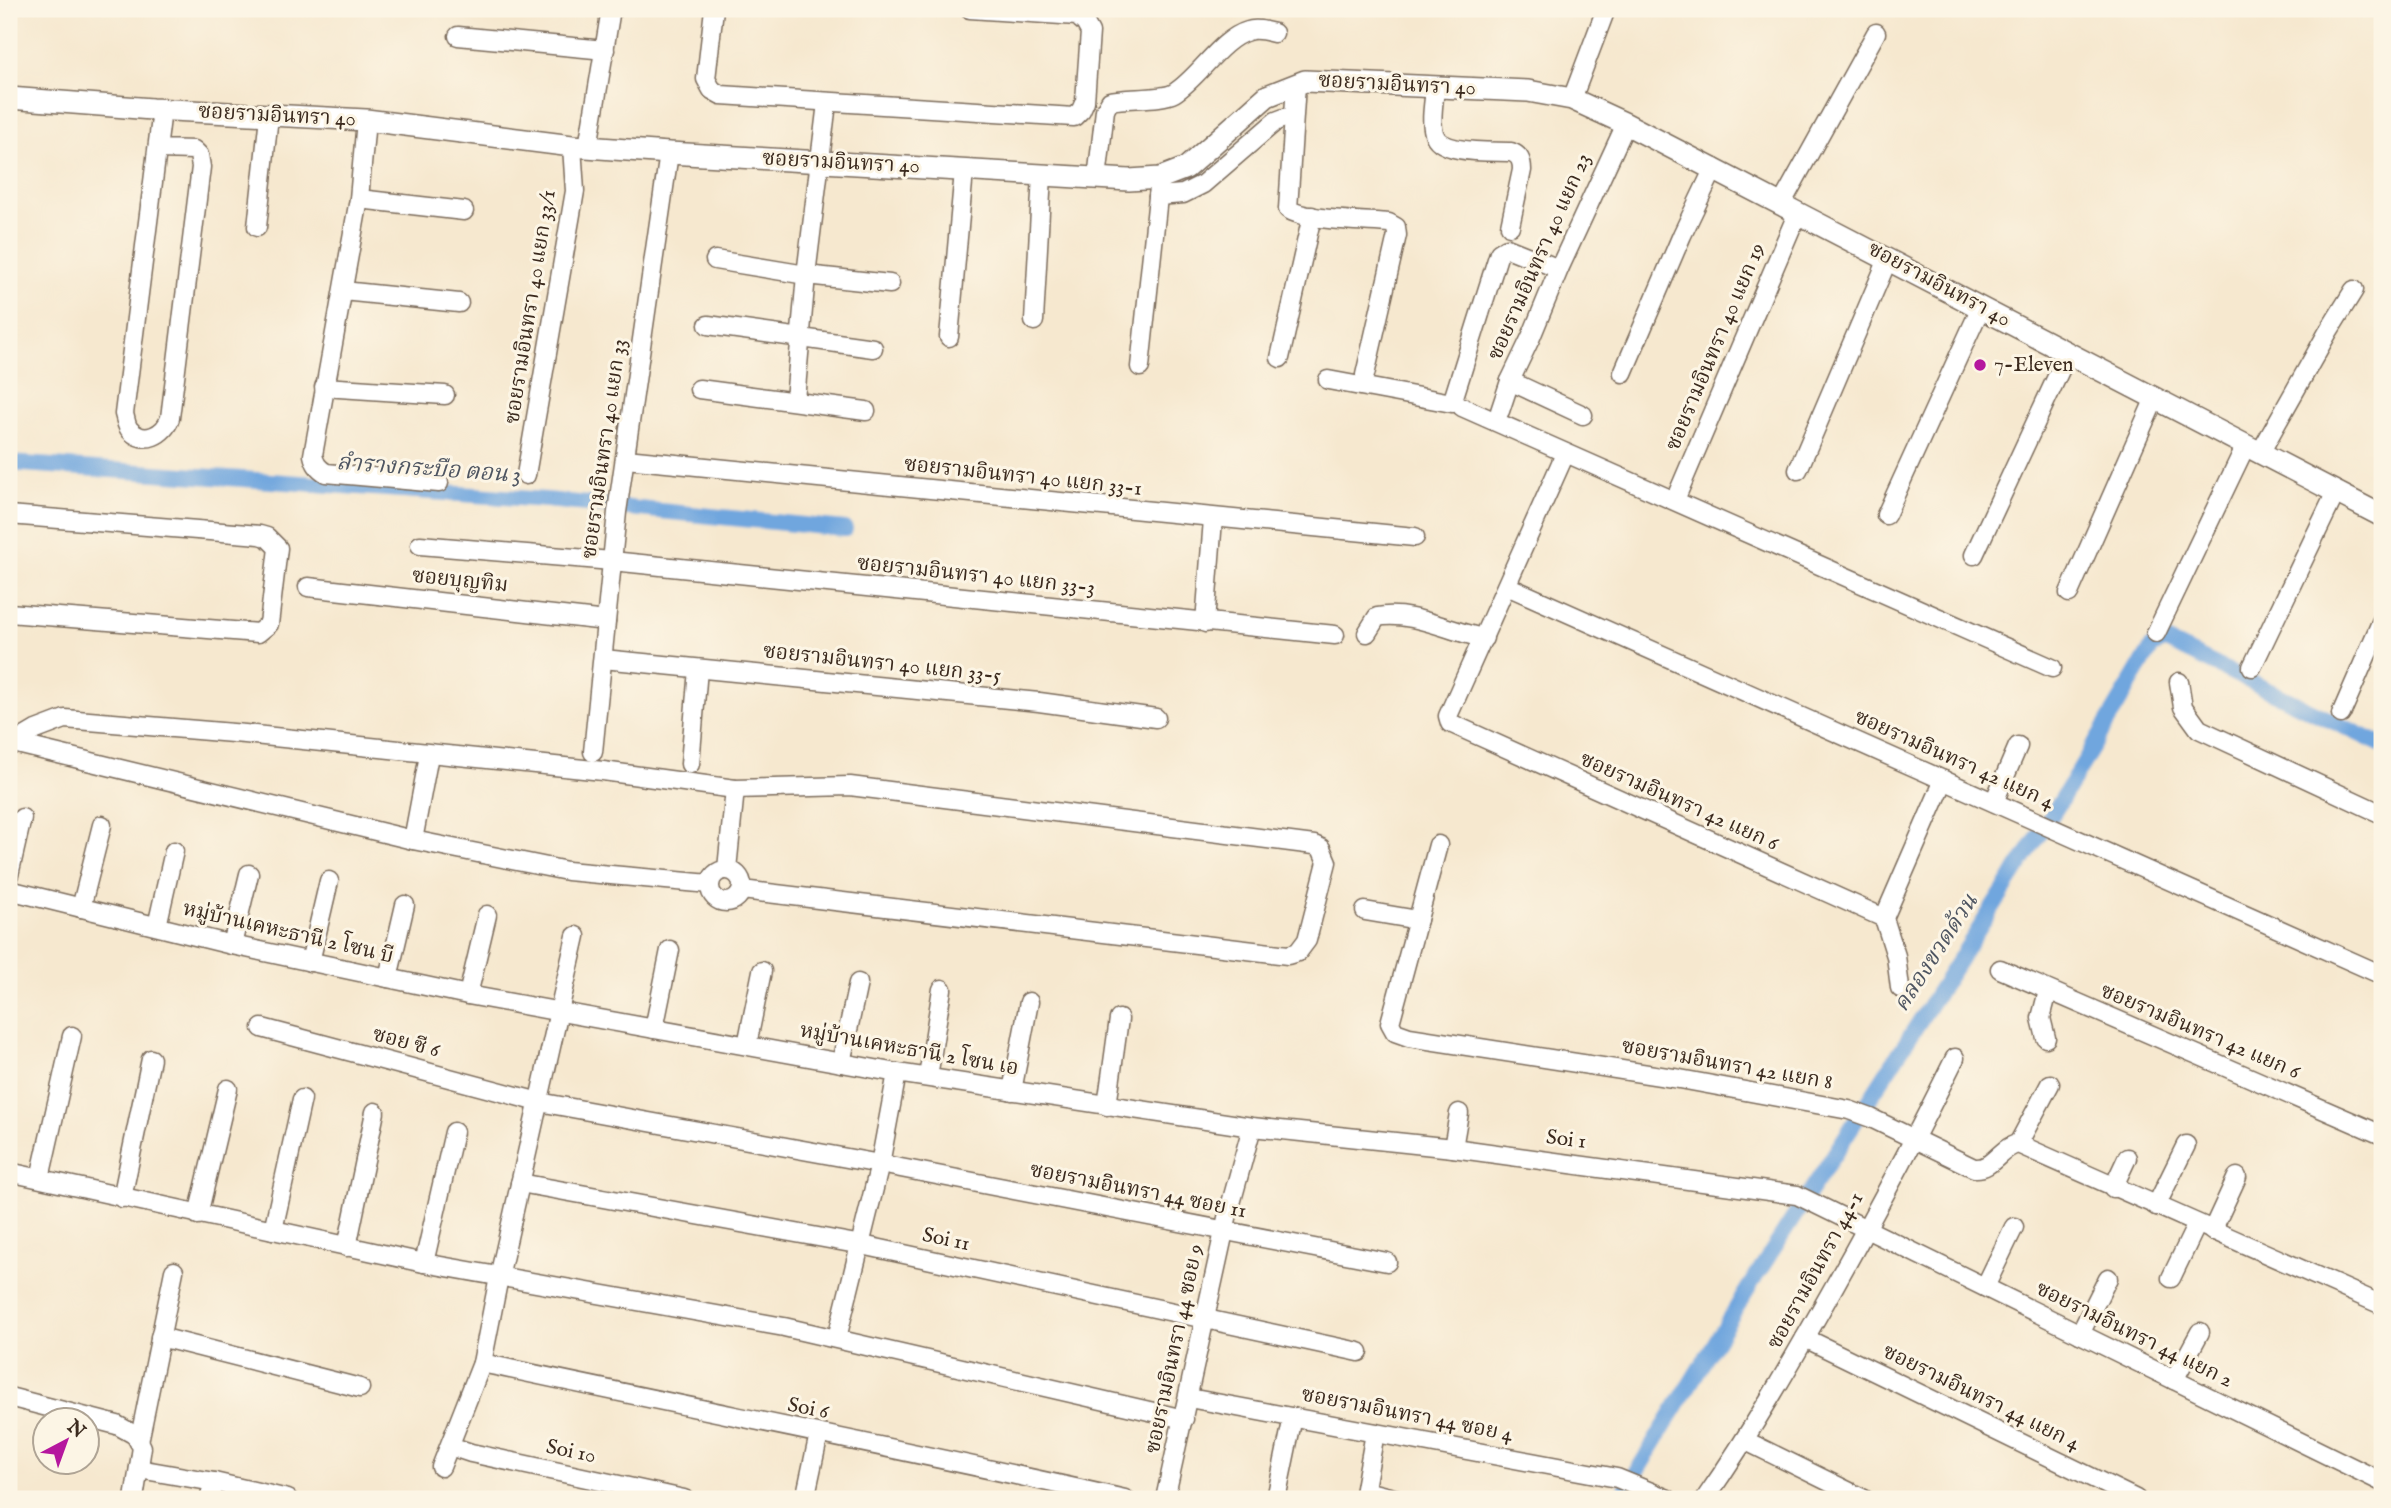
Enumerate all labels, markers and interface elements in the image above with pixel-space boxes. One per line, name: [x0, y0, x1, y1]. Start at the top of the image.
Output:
street label: ซอยรามอินทรา 40: [1318, 67, 1476, 103]
street label: ซอยรามอินทรา 40: [198, 98, 356, 134]
street label: ซอยรามอินทรา 40: [762, 145, 920, 181]
street label: ซอยรามอินทรา 40 แยก 23: [1482, 149, 1598, 365]
street label: ซอยรามอินทรา 40 แยก 33/1: [499, 188, 563, 426]
street label: ซอยรามอินทรา 40: [1863, 236, 2015, 334]
street label: ซอยรามอินทรา 40 แยก 19: [1660, 239, 1772, 455]
street label: ซอยรามอินทรา 40 แยก 33: [576, 337, 634, 561]
place label: 7-Eleven: [1994, 352, 2073, 379]
marker: 7-Eleven: [1972, 357, 1988, 373]
water label: ลำรางกระบือ ตอน 3: [336, 448, 522, 490]
street label: ซอยรามอินทรา 40 แยก 33-1: [903, 451, 1143, 503]
street label: ซอยรามอินทรา 40 แยก 33-3: [856, 550, 1096, 602]
street label: ซอยบุญทิม: [411, 563, 509, 599]
street label: ซอยรามอินทรา 40 แยก 33-5: [762, 638, 1003, 690]
street label: ซอยรามอินทรา 42 แยก 4: [1850, 704, 2059, 816]
street label: ซอยรามอินทรา 42 แยก 6: [1576, 746, 1783, 858]
water label: คลองขวดด้วน: [1887, 888, 1985, 1017]
street label: หมู่บ้านเคหะธานี 2 โซน บี: [180, 893, 397, 970]
street label: ซอยรามอินทรา 42 แยก 6: [2096, 978, 2305, 1087]
street label: หมู่บ้านเคหะธานี 2 โซน เอ: [797, 1015, 1021, 1083]
street label: ซอย ซี 6: [370, 1021, 444, 1065]
street label: ซอยรามอินทรา 42 แยก 8: [1619, 1033, 1835, 1097]
street label: Soi 1: [1544, 1124, 1588, 1156]
street label: ซอยรามอินทรา 44 ซอย 11: [1027, 1157, 1249, 1225]
street label: ซอยรามอินทรา 44-1: [1762, 1188, 1870, 1354]
street label: Soi 11: [920, 1222, 972, 1258]
street label: ซอยรามอินทรา 44 ซอย 9: [1140, 1242, 1210, 1456]
street label: ซอยรามอินทรา 44 แยก 2: [2031, 1276, 2237, 1394]
street label: ซอยรามอินทรา 44 แยก 4: [1878, 1338, 2085, 1458]
street label: ซอยรามอินทรา 44 ซอย 4: [1299, 1381, 1516, 1449]
street label: Soi 6: [785, 1392, 832, 1426]
north arrow: [32, 1406, 102, 1476]
text: N: [61, 1415, 90, 1444]
street label: Soi 10: [544, 1434, 598, 1470]

